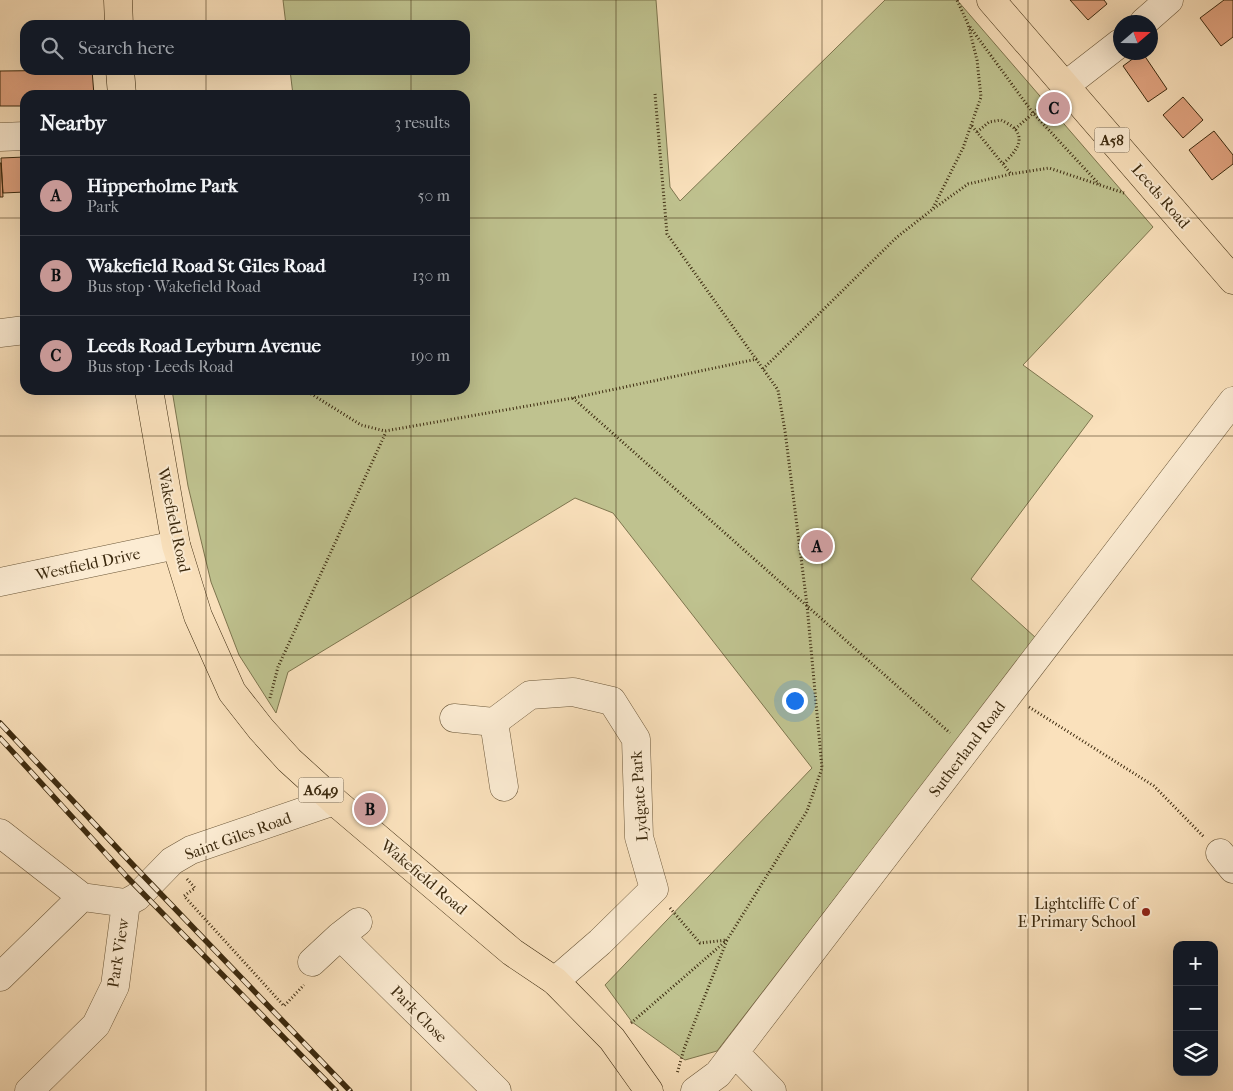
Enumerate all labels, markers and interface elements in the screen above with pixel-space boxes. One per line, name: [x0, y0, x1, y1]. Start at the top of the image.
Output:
north arrow: [1113, 15, 1158, 60]
search box: [20, 20, 470, 75]
icon: search: [38, 34, 66, 62]
text: Search here: [78, 37, 174, 59]
pin: C: [1038, 89, 1070, 127]
text: Nearby: [40, 111, 106, 135]
text: 3 results: [394, 113, 450, 132]
road number: A58: [1094, 128, 1130, 152]
street label: Leeds Road: [1128, 160, 1194, 232]
text: Hipperholme Park: [87, 175, 238, 197]
text: A: [51, 186, 61, 205]
text: 50 m: [418, 186, 450, 205]
text: Park: [87, 197, 119, 216]
text: Wakefield Road St Giles Road: [87, 255, 325, 277]
text: B: [51, 266, 61, 285]
text: 130 m: [412, 266, 450, 285]
text: Bus stop · Wakefield Road: [87, 277, 261, 296]
text: Leeds Road Leyburn Avenue: [87, 335, 321, 357]
text: C: [51, 346, 61, 365]
text: 190 m: [410, 346, 450, 365]
text: Bus stop · Leeds Road: [87, 357, 234, 376]
street label: Wakefield Road: [153, 465, 194, 574]
pin: A: [801, 527, 833, 565]
street label: Westfield Drive: [33, 544, 142, 585]
your location: [782, 688, 808, 714]
street label: Sutherland Road: [925, 697, 1009, 801]
street label: Lydgate Park: [626, 749, 652, 842]
road number: A649: [298, 778, 344, 802]
pin: B: [354, 790, 386, 828]
street label: Saint Giles Road: [182, 808, 294, 864]
street label: Wakefield Road: [376, 835, 471, 919]
place label: Lightcliffe C of E Primary School: [1017, 894, 1140, 931]
marker: Lightcliffe C of E Primary School: [1140, 906, 1152, 918]
street label: Park View: [103, 916, 133, 989]
map controls: [1173, 941, 1218, 1076]
button: +: [1173, 941, 1218, 986]
street label: Park Close: [387, 982, 451, 1046]
button: −: [1173, 986, 1218, 1031]
button: layers: [1173, 1031, 1218, 1076]

